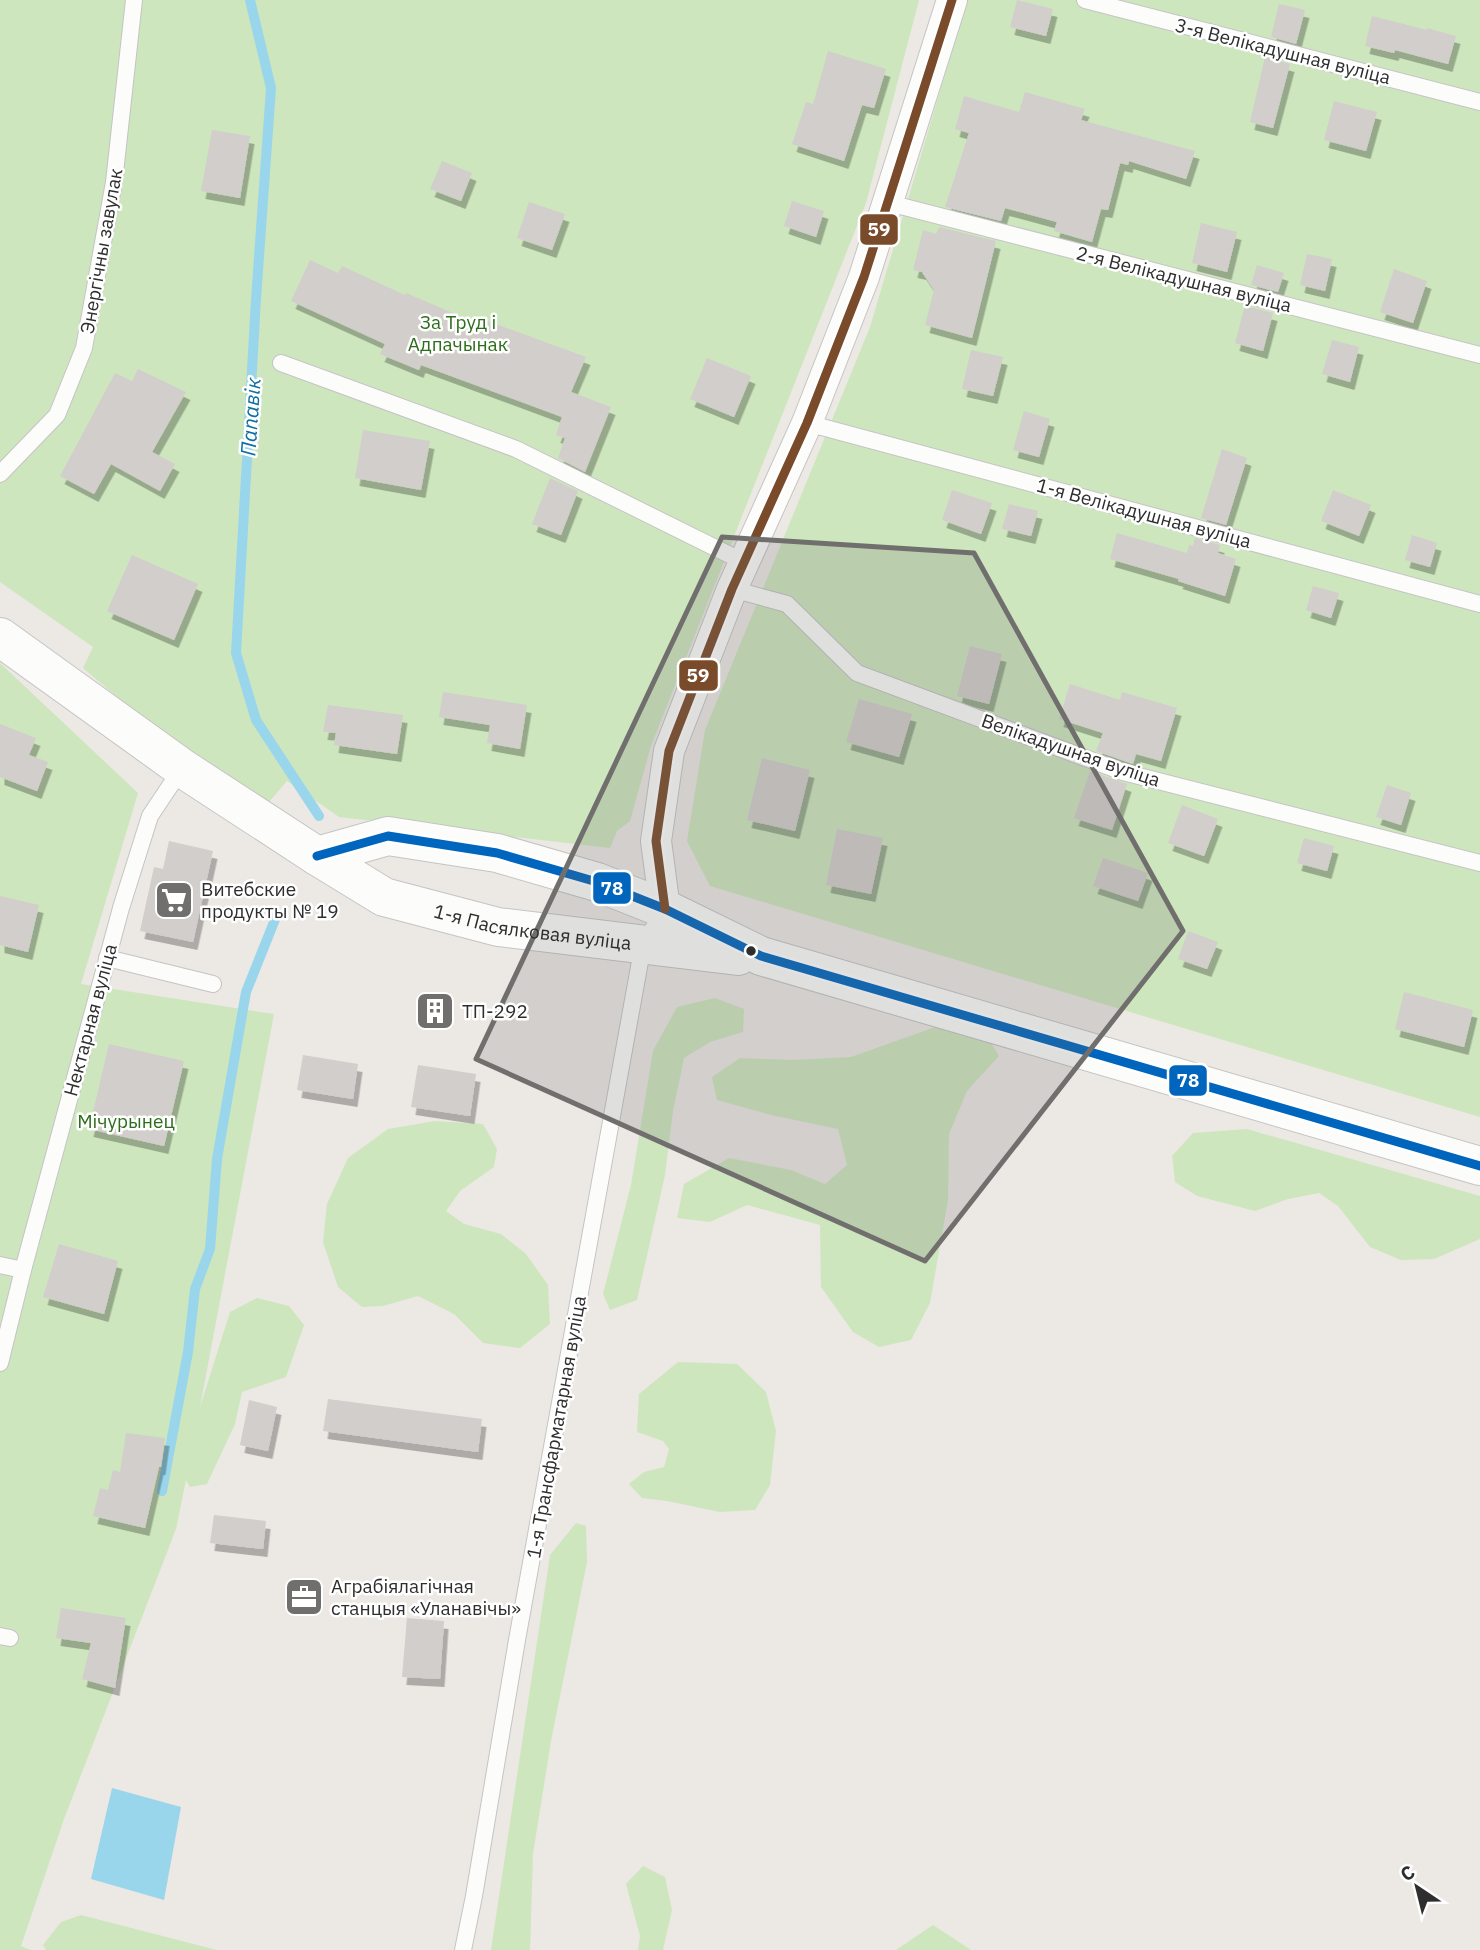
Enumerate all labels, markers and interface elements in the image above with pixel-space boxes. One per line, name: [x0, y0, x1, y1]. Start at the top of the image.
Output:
street label: 3-я Велікадушная вуліца: [1173, 13, 1393, 89]
street label: Энергічны завулак: [75, 166, 127, 336]
line badge: 59: [859, 213, 899, 246]
text: 59: [868, 217, 890, 241]
street label: 2-я Велікадушная вуліца: [1074, 241, 1294, 317]
park label: За Труд і Адпачынак: [408, 310, 508, 356]
water label: Папавік: [233, 376, 267, 457]
street label: 1-я Велікадушная вуліца: [1034, 473, 1254, 553]
line badge: 59: [678, 659, 719, 692]
text: 59: [687, 663, 709, 687]
street label: Велікадушная вуліца: [978, 708, 1164, 792]
line badge: 78: [592, 871, 632, 905]
text: 78: [601, 876, 623, 900]
place label: Витебские продукты № 19: [201, 877, 339, 923]
supermarket icon: Витебские продукты № 19: [153, 879, 195, 921]
street label: 1-я Пасялковая вуліца: [431, 899, 633, 955]
street label: Нектарная вуліца: [58, 941, 122, 1099]
unlabelled marker: [744, 944, 758, 958]
building icon: ТП-292: [414, 990, 456, 1032]
place label: ТП-292: [462, 999, 528, 1023]
line badge: 78: [1168, 1064, 1208, 1097]
text: 78: [1177, 1068, 1199, 1092]
park label: Мічурынец: [77, 1109, 175, 1133]
street label: 1-я Трансфарматарная вуліца: [521, 1294, 591, 1560]
place label: Аграбіялагічная станцыя «Уланавічы»: [331, 1574, 521, 1620]
office icon: Аграбіялагічная станцыя «Уланавічы»: [283, 1576, 325, 1618]
north arrow: [1382, 1852, 1452, 1922]
text: С: [1395, 1860, 1419, 1886]

